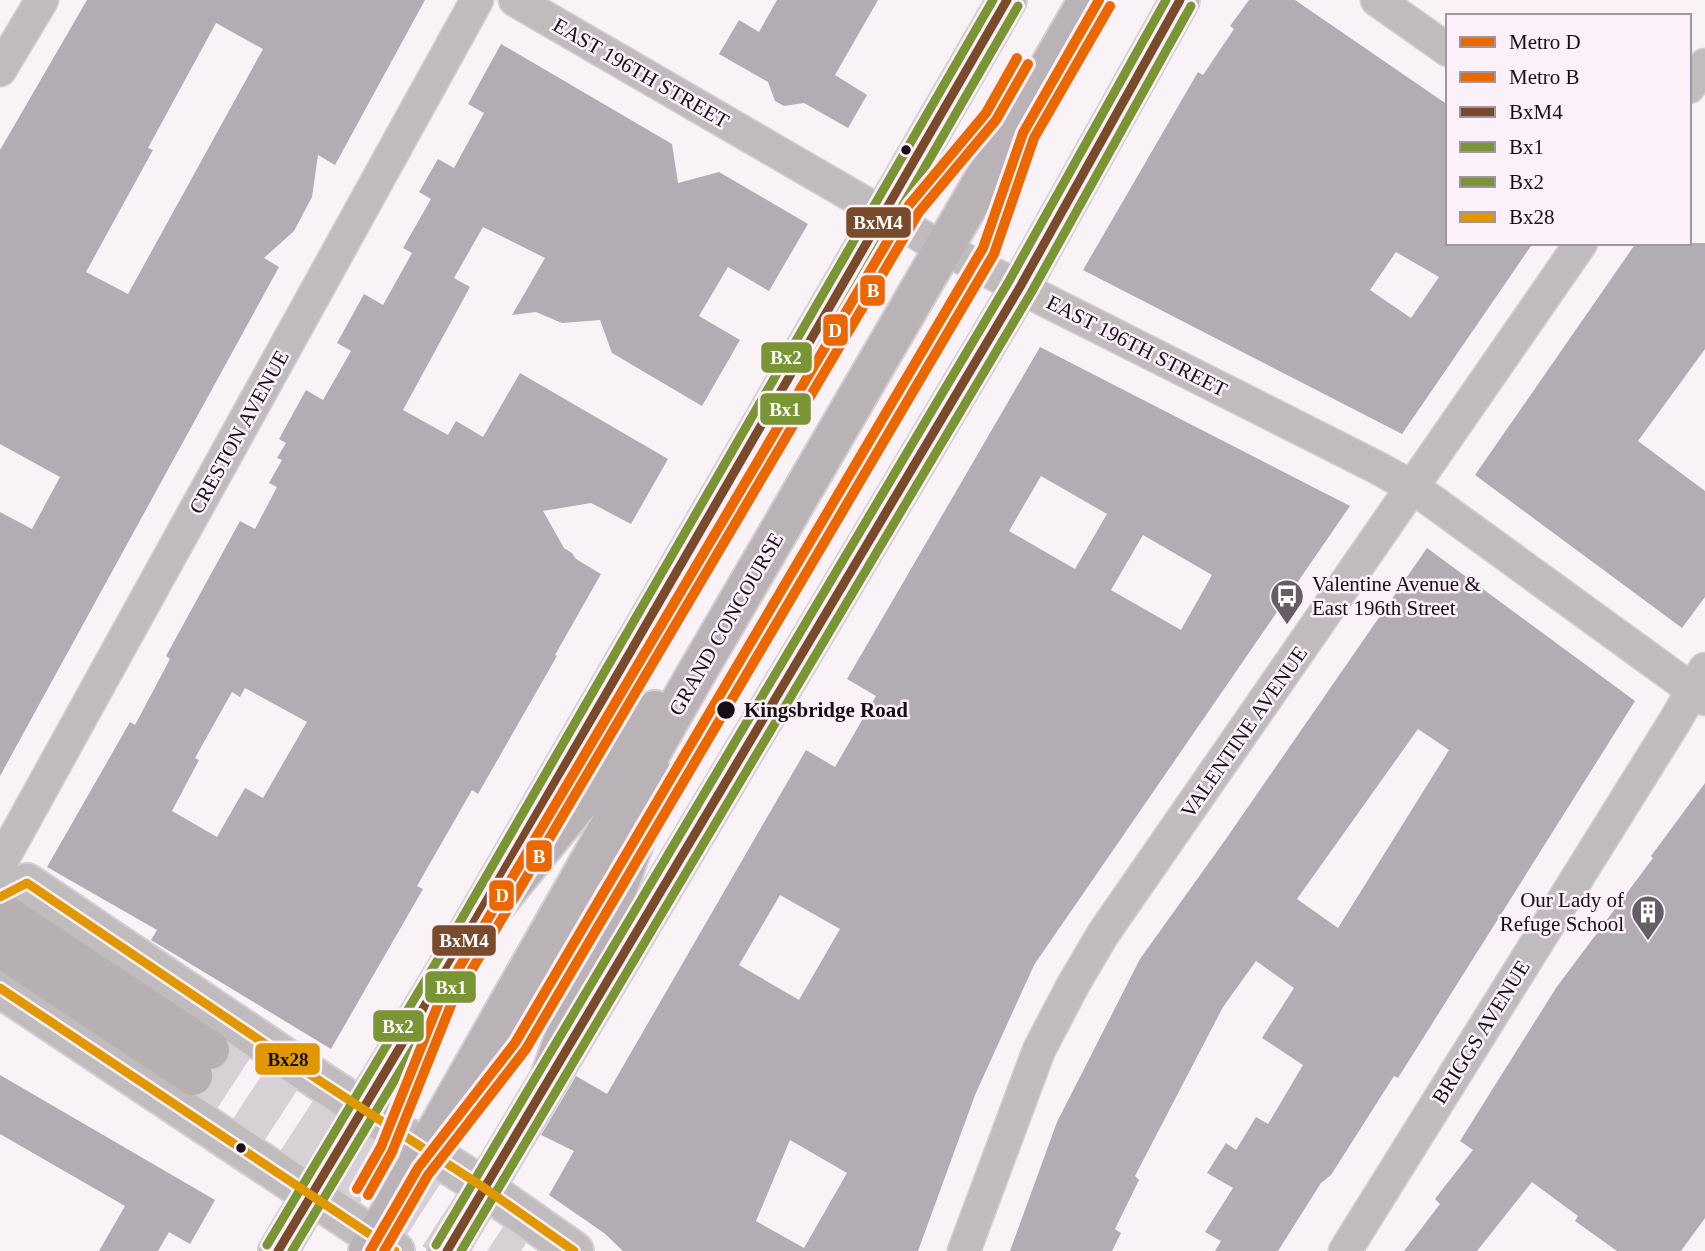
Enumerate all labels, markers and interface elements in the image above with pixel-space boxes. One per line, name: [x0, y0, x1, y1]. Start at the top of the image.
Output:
street label: EAST 196TH STREET: [549, 13, 733, 133]
legend: [1446, 14, 1691, 245]
text: Metro D: [1509, 30, 1581, 54]
text: Metro B: [1509, 65, 1580, 89]
text: BxM4: [1509, 100, 1563, 124]
text: Bx1: [1509, 135, 1544, 159]
unlabelled marker: [899, 143, 913, 157]
text: Bx2: [1509, 170, 1544, 194]
text: Bx28: [1509, 205, 1555, 229]
line badge: BxM4: [845, 206, 912, 239]
text: BxM4: [853, 212, 903, 233]
line badge: B: [859, 274, 886, 307]
text: B: [867, 280, 880, 301]
street label: EAST 196TH STREET: [1043, 290, 1231, 402]
line badge: D: [822, 313, 849, 347]
text: D: [828, 320, 842, 341]
line badge: Bx2: [760, 341, 813, 374]
street label: CRESTON AVENUE: [184, 346, 294, 518]
text: Bx2: [770, 347, 802, 368]
line badge: Bx1: [759, 392, 812, 426]
text: Bx1: [769, 399, 801, 420]
street label: GRAND CONCOURSE: [664, 528, 788, 720]
place label: Valentine Avenue & East 196th Street: [1312, 572, 1481, 620]
bus stop icon: Valentine Avenue & East 196th Street: [1268, 577, 1306, 626]
street label: VALENTINE AVENUE: [1176, 642, 1312, 822]
place label: Kingsbridge Road: [744, 698, 908, 722]
marker: Kingsbridge Road: [715, 699, 737, 721]
line badge: B: [525, 839, 553, 873]
text: B: [533, 846, 546, 867]
line badge: D: [488, 879, 515, 912]
text: D: [495, 885, 509, 906]
place label: Our Lady of Refuge School: [1500, 888, 1624, 936]
building icon: Our Lady of Refuge School: [1629, 893, 1667, 942]
line badge: BxM4: [431, 924, 497, 957]
text: BxM4: [439, 930, 489, 951]
street label: BRIGGS AVENUE: [1427, 956, 1535, 1108]
line badge: Bx1: [424, 970, 477, 1004]
text: Bx1: [435, 977, 467, 998]
line badge: Bx2: [372, 1009, 425, 1043]
text: Bx2: [382, 1016, 414, 1037]
line badge: Bx28: [254, 1042, 321, 1076]
text: Bx28: [267, 1049, 309, 1070]
unlabelled marker: [234, 1141, 248, 1155]

